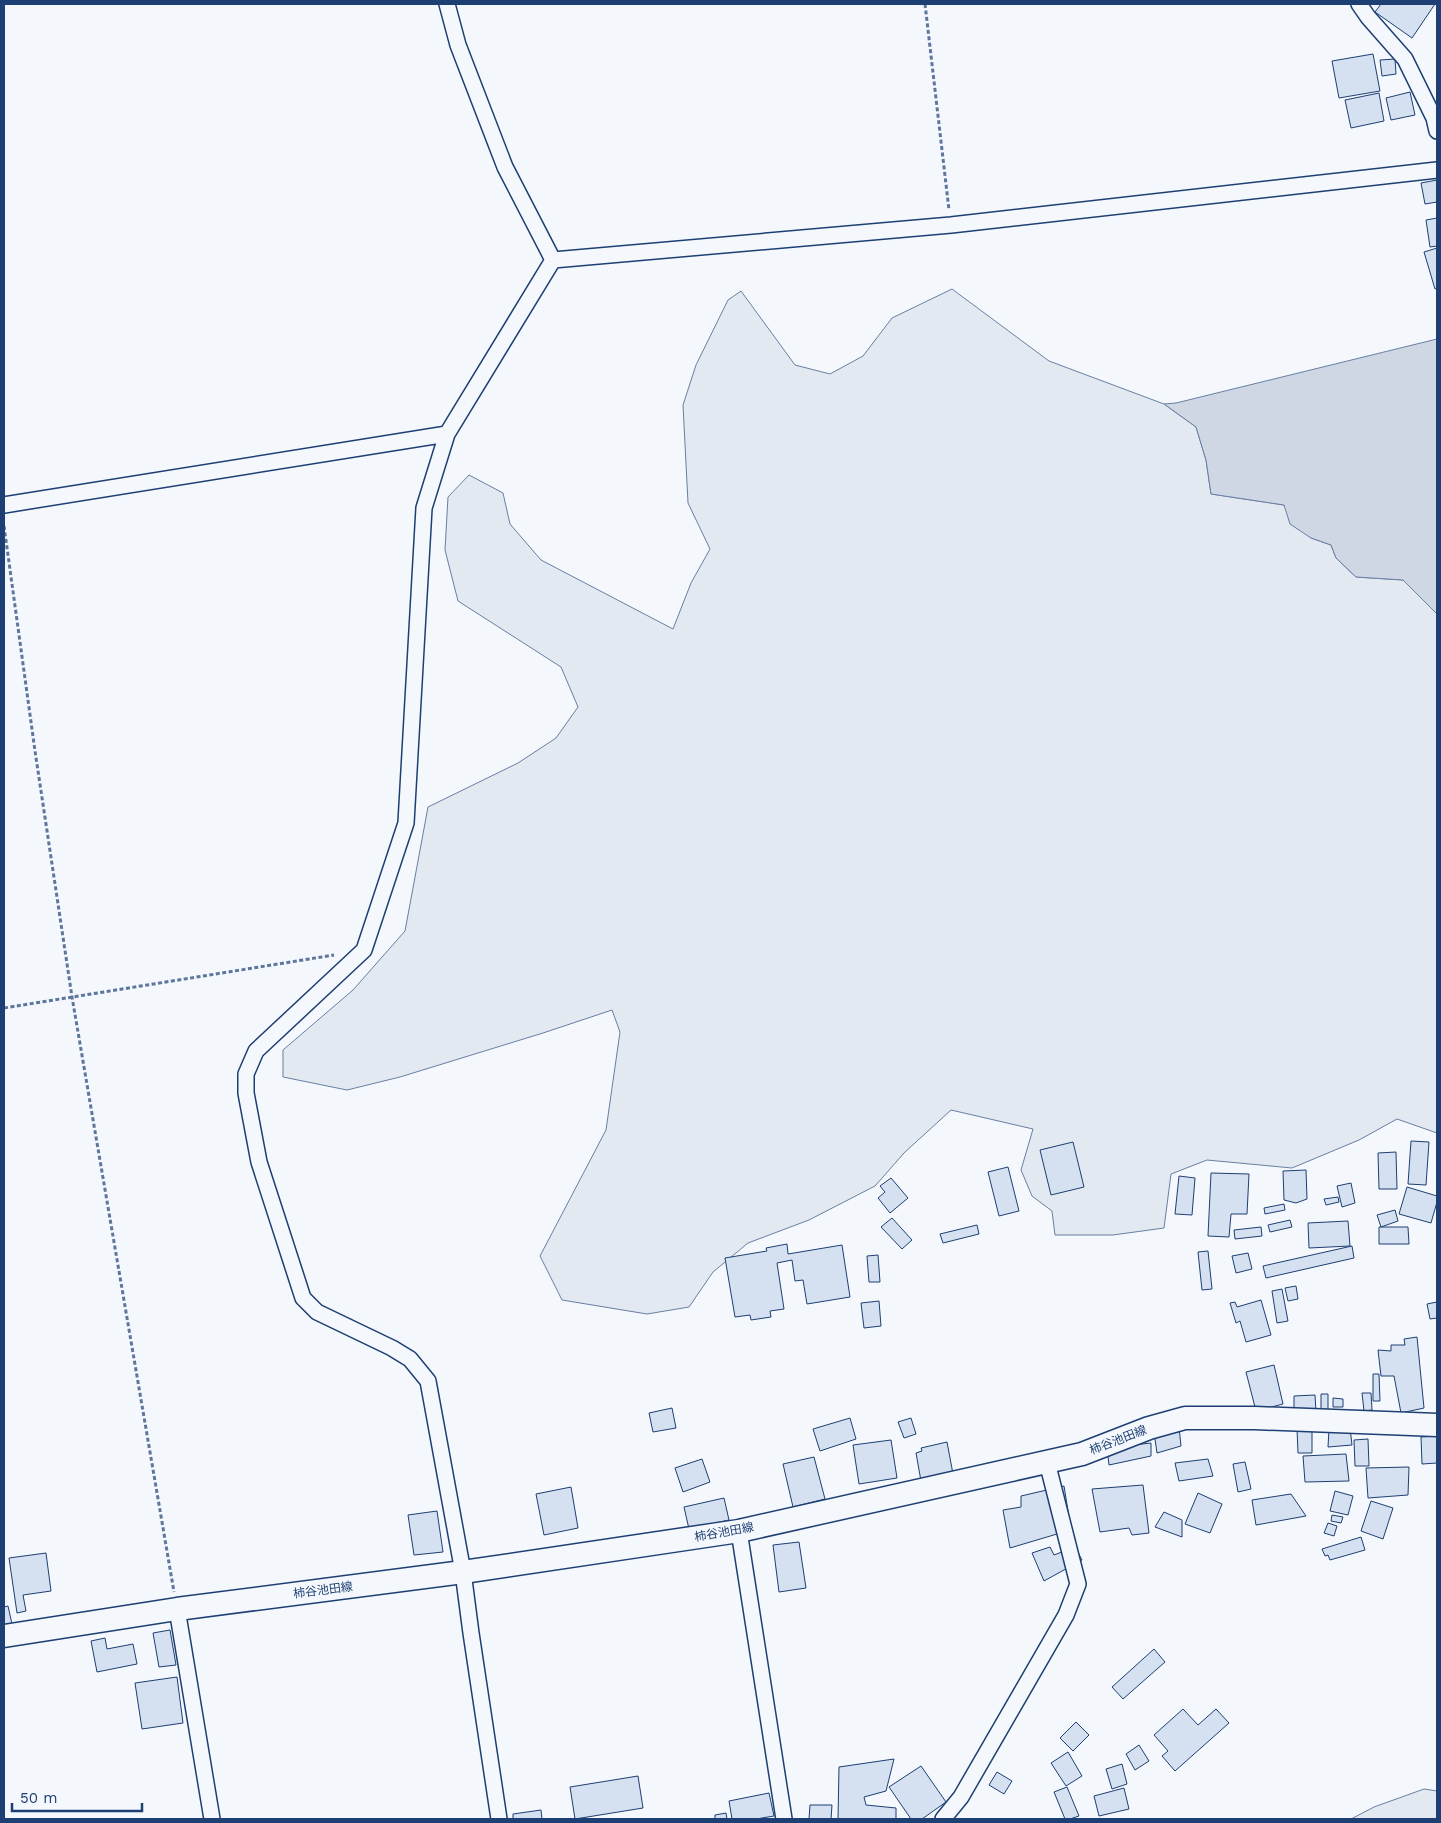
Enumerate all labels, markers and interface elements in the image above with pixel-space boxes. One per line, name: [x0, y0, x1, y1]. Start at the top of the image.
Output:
street label: 柿谷池田線: [1087, 1423, 1149, 1457]
street label: 柿谷池田線: [693, 1520, 755, 1544]
street label: 柿谷池田線: [292, 1579, 354, 1601]
scale bar: [12, 1780, 142, 1812]
text: 50 m: [20, 1789, 57, 1807]

